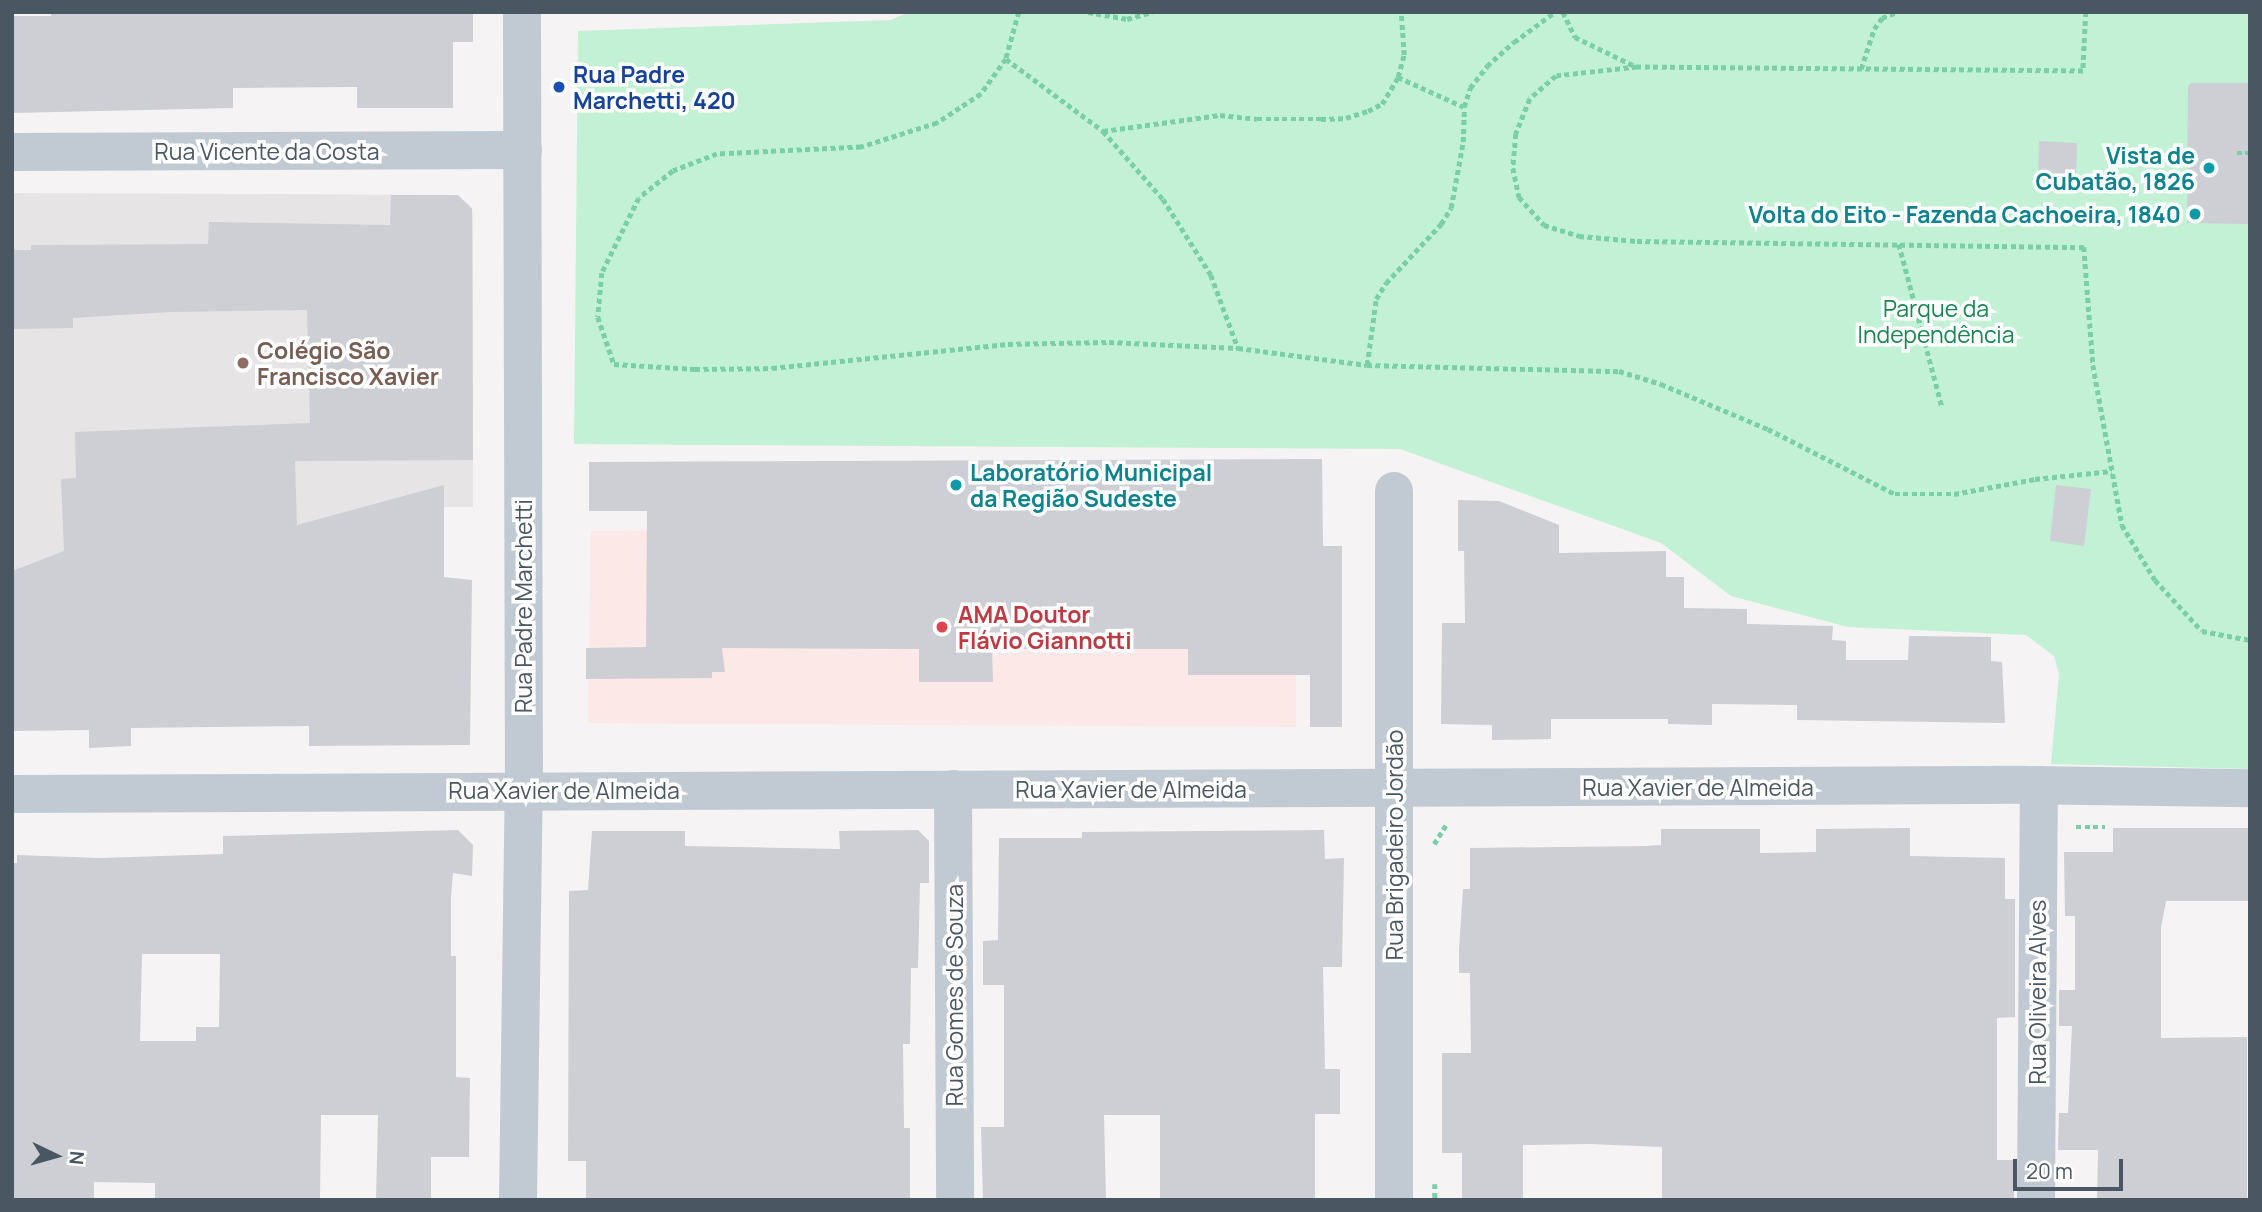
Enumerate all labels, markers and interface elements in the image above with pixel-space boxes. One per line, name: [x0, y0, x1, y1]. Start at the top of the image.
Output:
place label: Rua Padre Marchetti, 420: [573, 60, 736, 114]
marker: Rua Padre Marchetti, 420: [551, 79, 567, 95]
street label: Rua Vicente da Costa: [154, 137, 380, 165]
place label: Vista de Cubatão, 1826: [2036, 141, 2195, 195]
marker: Vista de Cubatão, 1826: [2201, 160, 2217, 176]
place label: Volta do Eito - Fazenda Cachoeira, 1840: [1749, 200, 2181, 228]
marker: Volta do Eito - Fazenda Cachoeira, 1840: [2187, 206, 2203, 222]
park label: Parque da Independência: [1858, 294, 2014, 348]
place label: Colégio São Francisco Xavier: [257, 336, 439, 390]
marker: Colégio São Francisco Xavier: [235, 355, 251, 371]
place label: Laboratório Municipal da Região Sudeste: [970, 458, 1212, 512]
marker: Laboratório Municipal da Região Sudeste: [948, 477, 964, 493]
street label: Rua Padre Marchetti: [509, 499, 537, 713]
place label: AMA Doutor Flávio Giannotti: [958, 600, 1132, 654]
marker: AMA Doutor Flávio Giannotti: [932, 617, 952, 637]
street label: Rua Brigadeiro Jordão: [1380, 730, 1408, 960]
street label: Rua Xavier de Almeida: [1582, 773, 1814, 801]
street label: Rua Xavier de Almeida: [1015, 775, 1247, 803]
street label: Rua Xavier de Almeida: [448, 776, 680, 804]
street label: Rua Gomes de Souza: [940, 884, 968, 1106]
street label: Rua Oliveira Alves: [2023, 900, 2051, 1084]
north arrow: [21, 1121, 91, 1191]
scale bar: [2017, 1146, 2127, 1190]
text: N: [63, 1150, 90, 1166]
text: 20 m: [2026, 1157, 2073, 1185]

